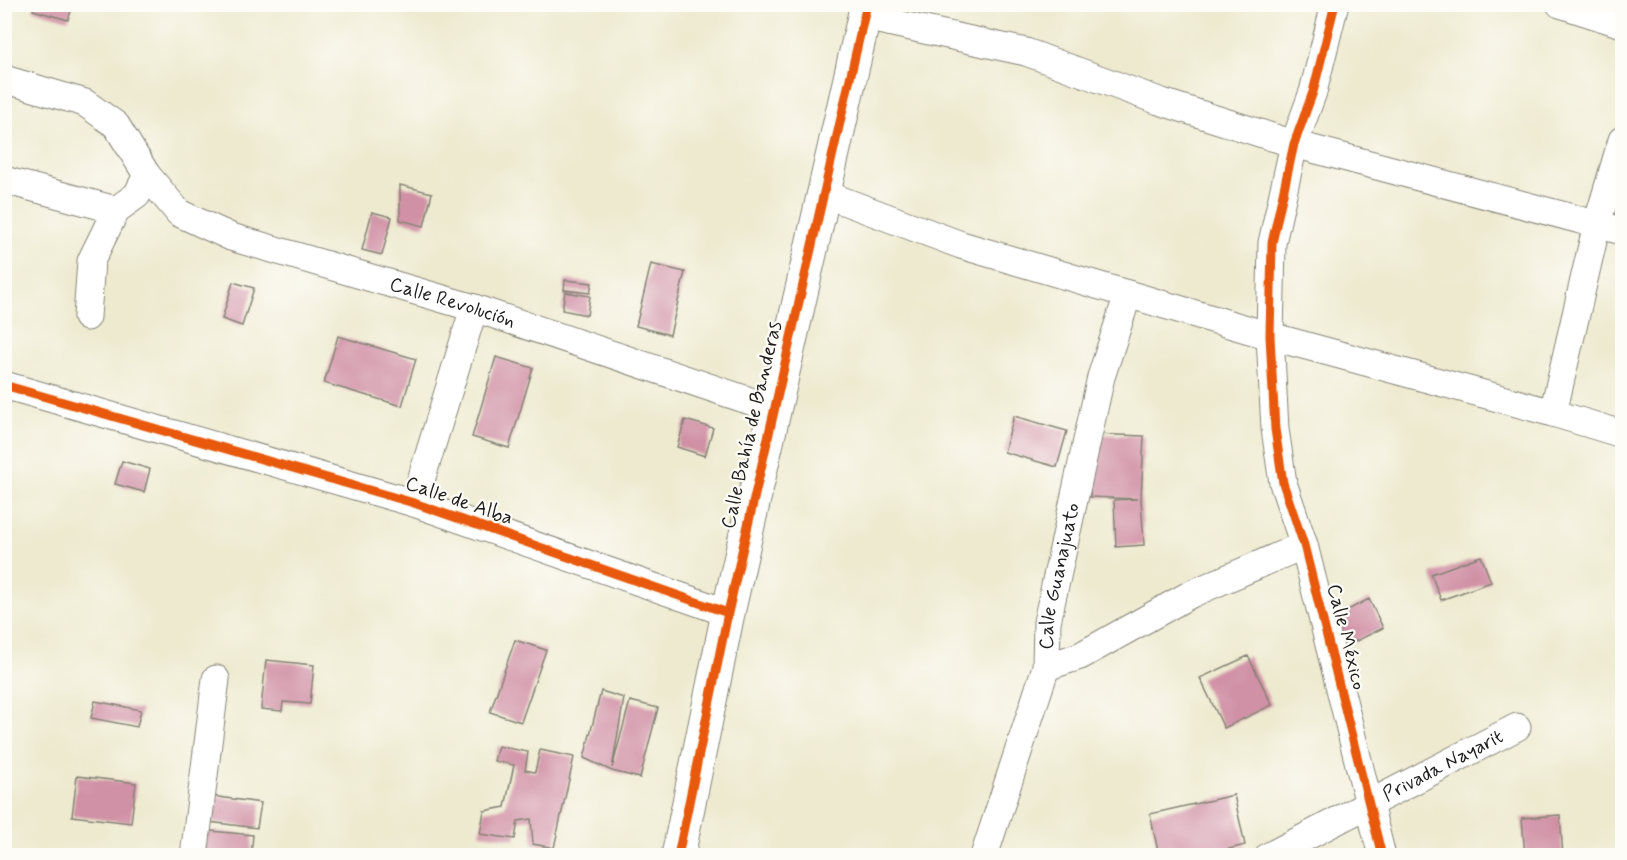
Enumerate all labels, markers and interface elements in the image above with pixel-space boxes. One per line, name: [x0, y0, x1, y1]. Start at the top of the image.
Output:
street label: Calle Revolución: [387, 271, 519, 335]
street label: Calle Bahía de Banderas: [715, 318, 789, 532]
street label: Calle de Alba: [402, 470, 516, 532]
street label: Calle Guanajuato: [1033, 500, 1086, 650]
street label: Calle México: [1320, 581, 1372, 693]
street label: Privada Nayarit: [1378, 723, 1508, 808]

